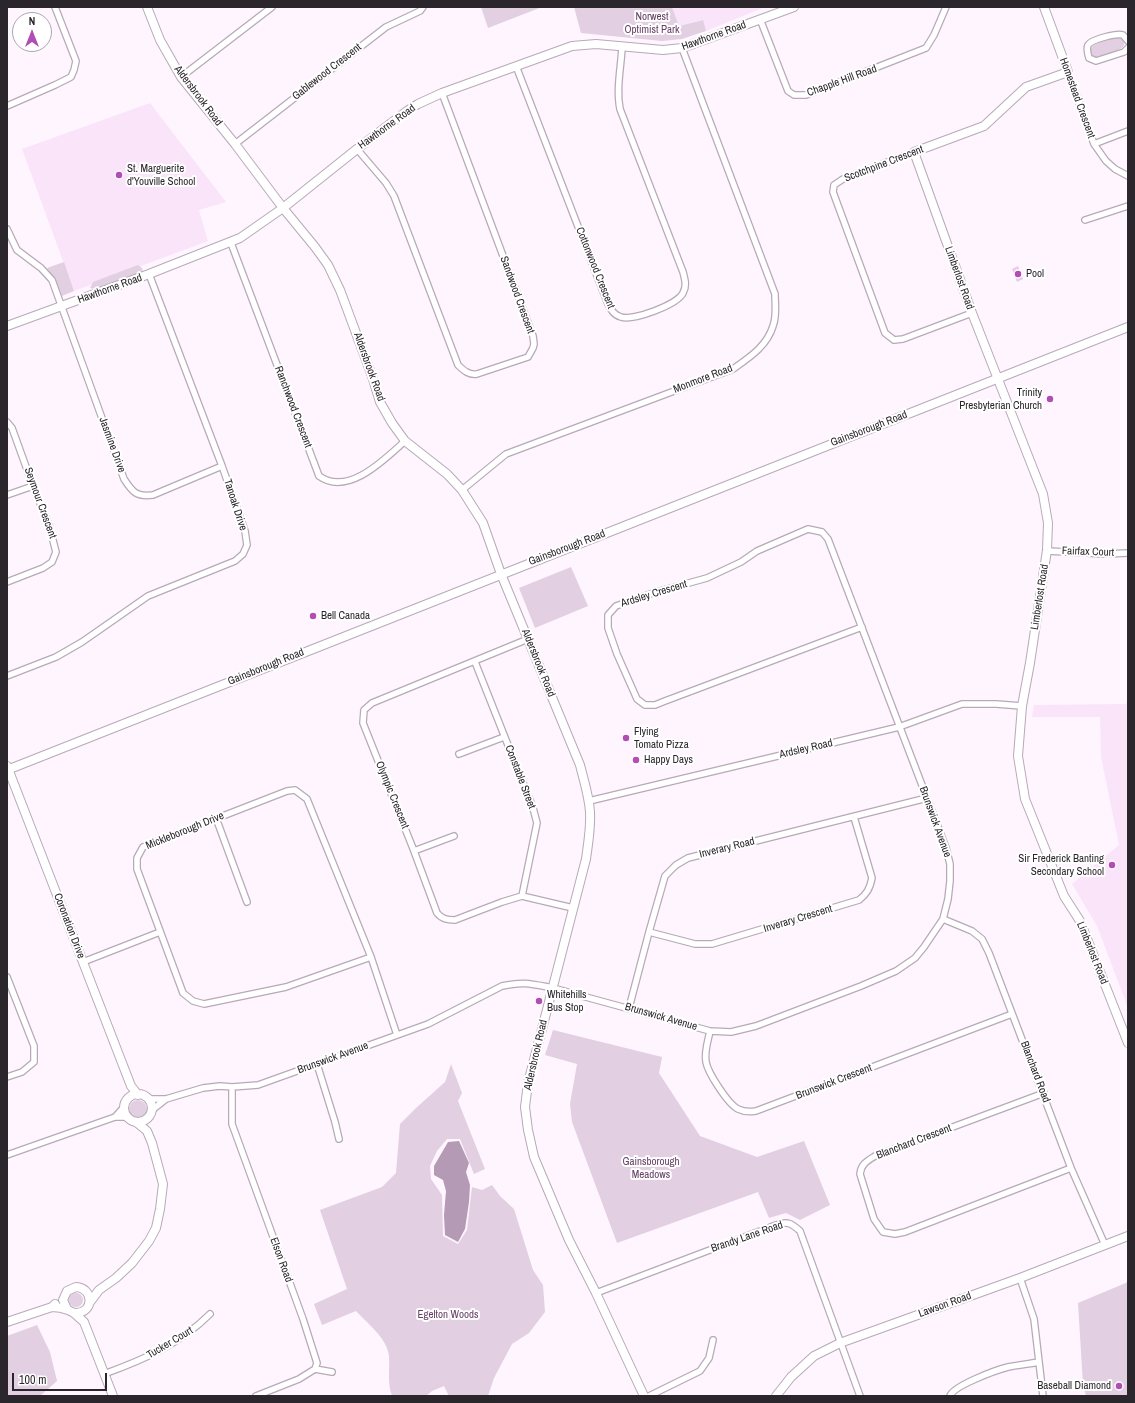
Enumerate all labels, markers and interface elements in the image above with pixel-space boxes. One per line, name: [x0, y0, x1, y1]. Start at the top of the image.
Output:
park label: Norwest Optimist Park: [624, 10, 680, 36]
north arrow: [12, 12, 52, 52]
text: N: [29, 14, 35, 28]
street label: Hawthorne Road: [680, 18, 748, 54]
street label: Gablewood Crescent: [290, 41, 364, 103]
street label: Homestead Crescent: [1056, 56, 1098, 140]
street label: Chapple Hill Road: [805, 62, 879, 100]
street label: Aldersbrook Road: [171, 63, 225, 129]
street label: Hawthorne Road: [356, 102, 418, 152]
street label: Scotchpine Crescent: [843, 143, 925, 185]
place label: St. Marguerite d'Youville School: [127, 162, 195, 188]
marker: St. Marguerite d'Youville School: [114, 170, 124, 180]
street label: Cottonwood Crescent: [573, 225, 617, 311]
street label: Limberlost Road: [941, 245, 977, 311]
street label: Sandwood Crescent: [497, 255, 537, 335]
place label: Pool: [1026, 267, 1044, 281]
marker: Pool: [1013, 269, 1023, 279]
street label: Hawthorne Road: [76, 271, 144, 307]
street label: Aldersbrook Road: [350, 331, 388, 403]
street label: Monmore Road: [672, 362, 734, 396]
street label: Ranchwood Crescent: [271, 364, 315, 450]
place label: Trinity Presbyterian Church: [959, 386, 1042, 412]
marker: Trinity Presbyterian Church: [1045, 394, 1055, 404]
street label: Gainsborough Road: [829, 408, 909, 450]
street label: Jasmine Drive: [96, 415, 128, 475]
street label: Seymour Crescent: [21, 466, 59, 540]
street label: Tanoak Drive: [220, 478, 250, 532]
street label: Gainsborough Road: [527, 527, 607, 569]
street label: Fairfax Court: [1062, 544, 1114, 560]
street label: Limberlost Road: [1028, 563, 1052, 631]
street label: Ardsley Crescent: [619, 578, 689, 610]
place label: Bell Canada: [321, 609, 370, 623]
marker: Bell Canada: [308, 611, 318, 621]
street label: Aldersbrook Road: [518, 627, 558, 699]
street label: Gainsborough Road: [226, 646, 306, 688]
place label: Flying Tomato Pizza: [634, 725, 689, 751]
marker: Flying Tomato Pizza: [621, 733, 631, 743]
street label: Ardsley Road: [778, 736, 834, 762]
street label: Constable Street: [502, 743, 538, 811]
place label: Happy Days: [644, 753, 693, 767]
marker: Happy Days: [631, 755, 641, 765]
street label: Olympic Crescent: [372, 759, 412, 831]
street label: Brunswick Avenue: [916, 785, 954, 859]
street label: Mickleborough Drive: [144, 809, 226, 853]
street label: Inverary Road: [698, 835, 756, 861]
place label: Sir Frederick Banting Secondary School: [1018, 852, 1104, 878]
marker: Sir Frederick Banting Secondary School: [1107, 860, 1117, 870]
street label: Coronation Drive: [51, 892, 87, 960]
street label: Inverary Crescent: [762, 902, 834, 936]
street label: Limberlost Road: [1073, 920, 1111, 986]
place label: Whitehills Bus Stop: [547, 988, 587, 1014]
marker: Whitehills Bus Stop: [534, 996, 544, 1006]
street label: Brunswick Avenue: [623, 1000, 699, 1034]
street label: Aldersbrook Road: [521, 1018, 551, 1092]
street label: Brunswick Avenue: [296, 1039, 370, 1077]
street label: Blanchard Road: [1017, 1039, 1053, 1105]
street label: Brunswick Crescent: [794, 1061, 874, 1103]
street label: Blanchard Crescent: [875, 1122, 953, 1162]
park label: Gainsborough Meadows: [622, 1155, 680, 1181]
street label: Brandy Lane Road: [709, 1219, 785, 1255]
street label: Elson Road: [267, 1236, 295, 1284]
street label: Lawson Road: [917, 1289, 973, 1321]
park label: Egelton Woods: [417, 1308, 479, 1322]
street label: Tucker Court: [145, 1324, 195, 1362]
scale bar: [14, 1365, 109, 1391]
text: 100 m: [19, 1372, 46, 1388]
place label: Baseball Diamond: [1037, 1379, 1111, 1393]
marker: Baseball Diamond: [1114, 1381, 1124, 1391]

